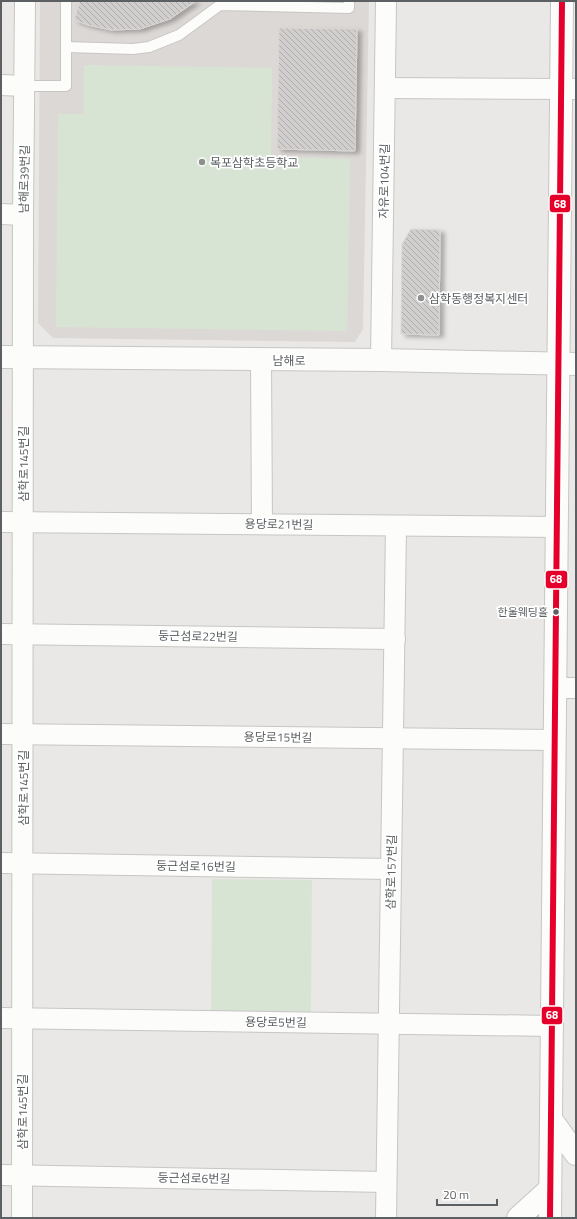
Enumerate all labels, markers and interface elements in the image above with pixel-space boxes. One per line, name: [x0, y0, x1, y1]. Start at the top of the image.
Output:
street label: 자유로104번길: [374, 143, 394, 219]
street label: 남해로39번길: [14, 145, 34, 213]
place label: 목포삼학초등학교: [210, 153, 298, 172]
marker: 목포삼학초등학교: [197, 157, 207, 167]
line badge: 68: [549, 194, 571, 213]
text: 68: [554, 196, 566, 212]
place label: 삼학동행정복지센터: [429, 289, 528, 308]
marker: 삼학동행정복지센터: [416, 293, 426, 303]
street label: 남해로: [272, 351, 306, 370]
street label: 삼학로145번길: [14, 426, 33, 502]
street label: 용당로21번길: [245, 514, 313, 534]
line badge: 68: [545, 570, 568, 589]
text: 68: [550, 571, 562, 587]
place label: 한울웨딩홀: [497, 604, 548, 620]
marker: 한울웨딩홀: [551, 607, 561, 617]
street label: 둥근섬로22번길: [158, 626, 238, 646]
street label: 용당로15번길: [244, 727, 312, 747]
street label: 삼학로145번길: [14, 750, 33, 826]
street label: 삼학로157번길: [381, 834, 401, 910]
street label: 둥근섬로16번길: [156, 856, 236, 876]
line badge: 68: [541, 1006, 563, 1025]
text: 68: [546, 1007, 558, 1023]
street label: 용당로5번길: [245, 1012, 307, 1032]
street label: 삼학로145번길: [13, 1074, 32, 1150]
street label: 둥근섬로6번길: [157, 1168, 231, 1188]
scale bar: [437, 1181, 497, 1207]
text: 20 m: [443, 1185, 469, 1204]

